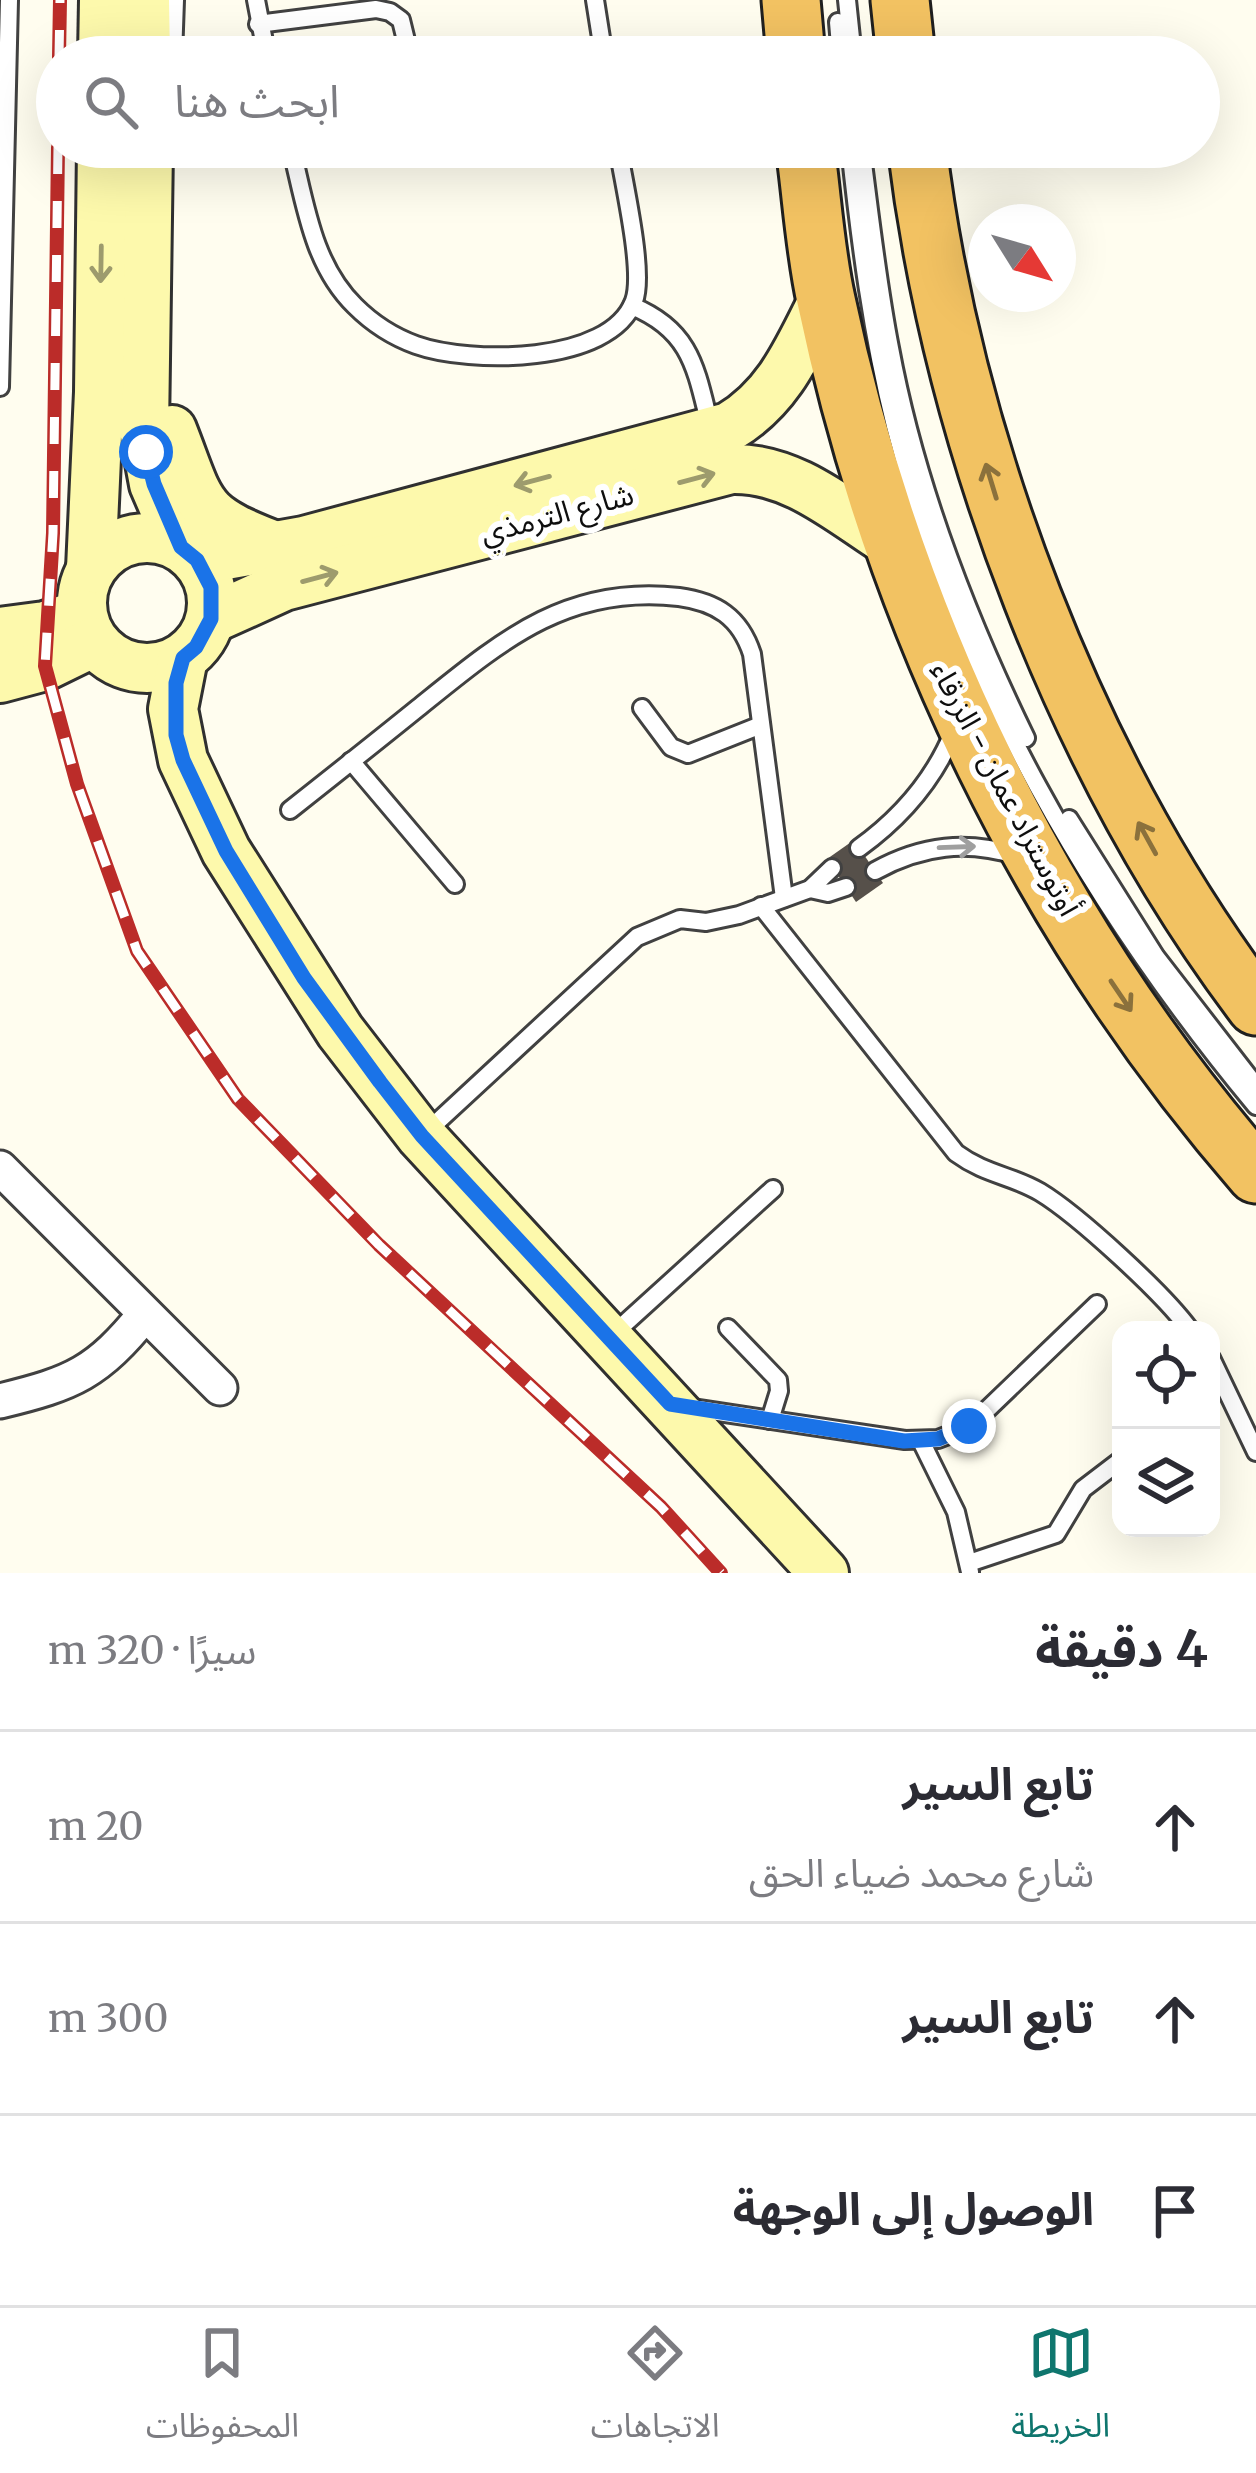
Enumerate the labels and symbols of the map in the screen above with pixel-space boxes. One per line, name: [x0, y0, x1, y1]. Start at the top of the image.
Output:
north arrow: [968, 204, 1076, 312]
one-way arrow: [89, 244, 112, 283]
route start: [119, 425, 173, 479]
one-way arrow: [979, 463, 1001, 501]
one-way arrow: [677, 466, 715, 488]
one-way arrow: [514, 471, 552, 493]
street label: شارع الترمذي: [476, 474, 639, 556]
one-way arrow: [300, 564, 338, 586]
street label: أوتوستراد عمان - الزرقاء: [923, 655, 1089, 922]
one-way arrow: [1135, 821, 1158, 856]
one-way arrow: [937, 835, 976, 858]
one-way arrow: [1108, 978, 1133, 1012]
route end: [942, 1399, 996, 1453]

